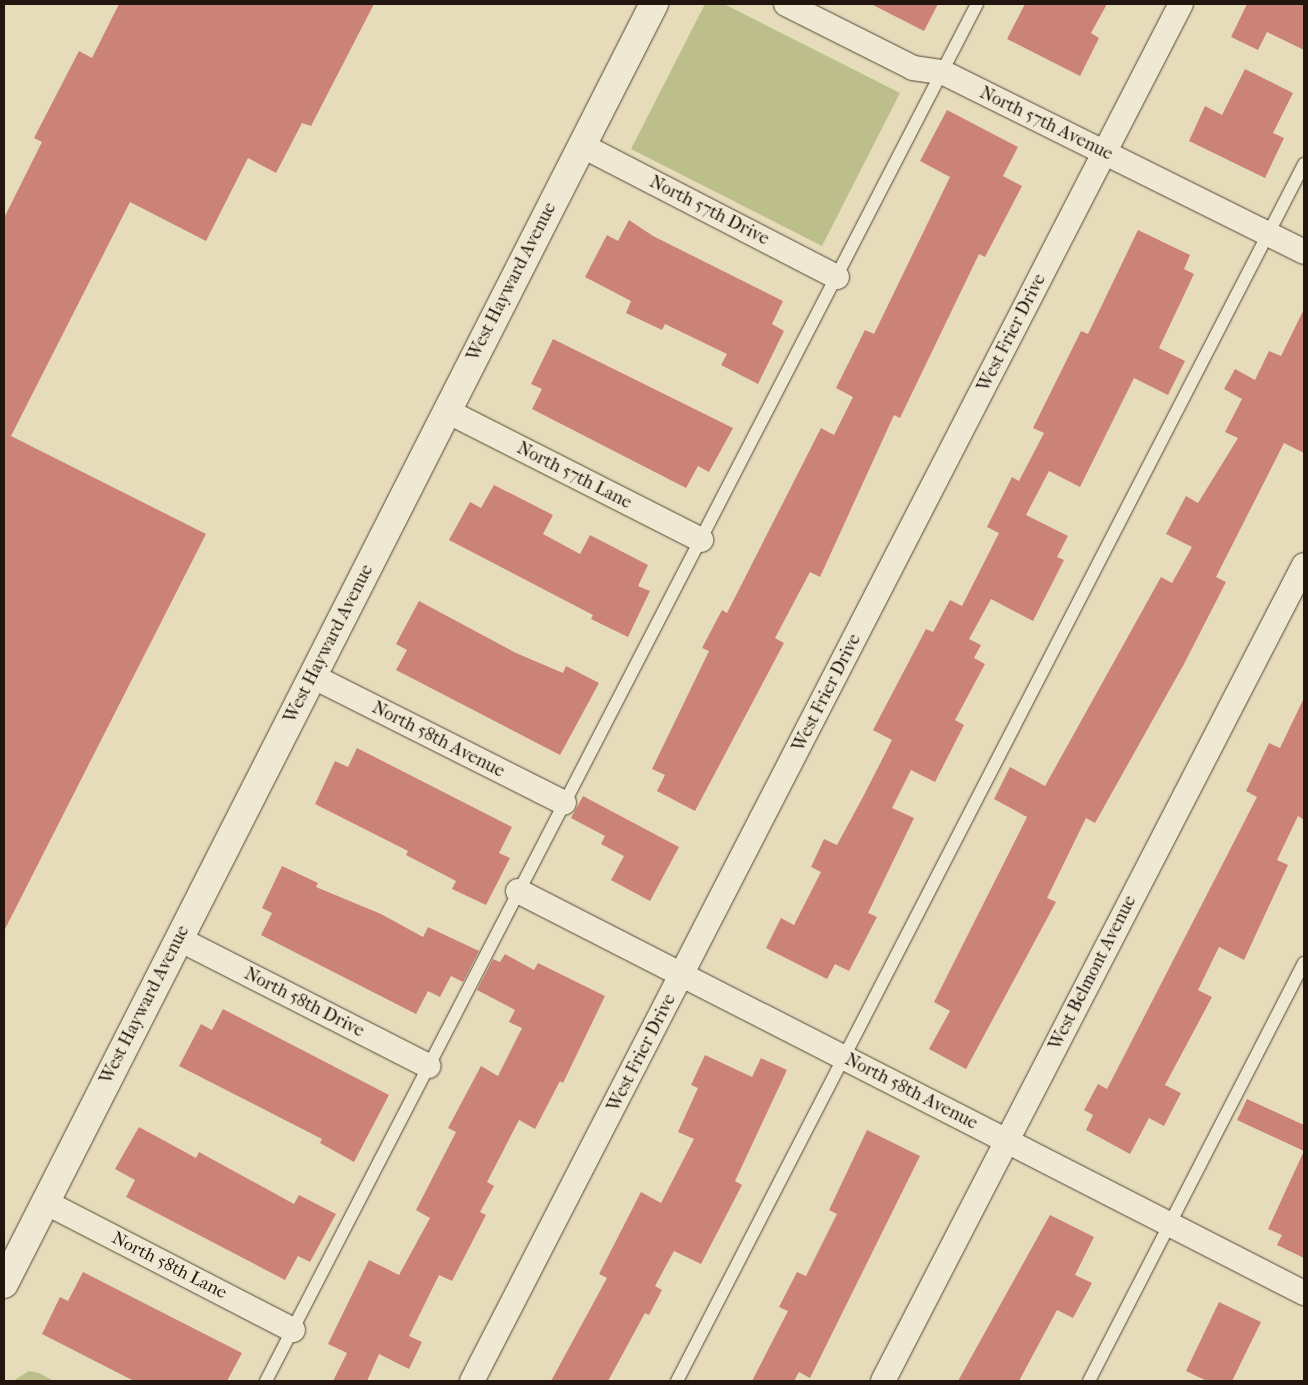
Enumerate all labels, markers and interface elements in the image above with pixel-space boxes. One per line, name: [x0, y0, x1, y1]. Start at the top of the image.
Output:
street label: North 57th Avenue: [976, 82, 1116, 166]
street label: North 57th Drive: [646, 172, 772, 250]
street label: West Hayward Avenue: [463, 199, 561, 365]
street label: West Frier Drive: [973, 271, 1051, 395]
street label: North 57th Lane: [513, 438, 635, 514]
street label: West Hayward Avenue: [280, 561, 378, 727]
street label: West Frier Drive: [788, 631, 866, 755]
street label: North 58th Avenue: [368, 697, 508, 783]
street label: West Belmont Avenue: [1045, 892, 1141, 1054]
street label: West Hayward Avenue: [96, 922, 194, 1088]
street label: North 58th Drive: [240, 963, 368, 1043]
street label: West Frier Drive: [603, 991, 681, 1115]
street label: North 58th Avenue: [841, 1049, 981, 1135]
street label: North 58th Lane: [108, 1228, 230, 1304]

